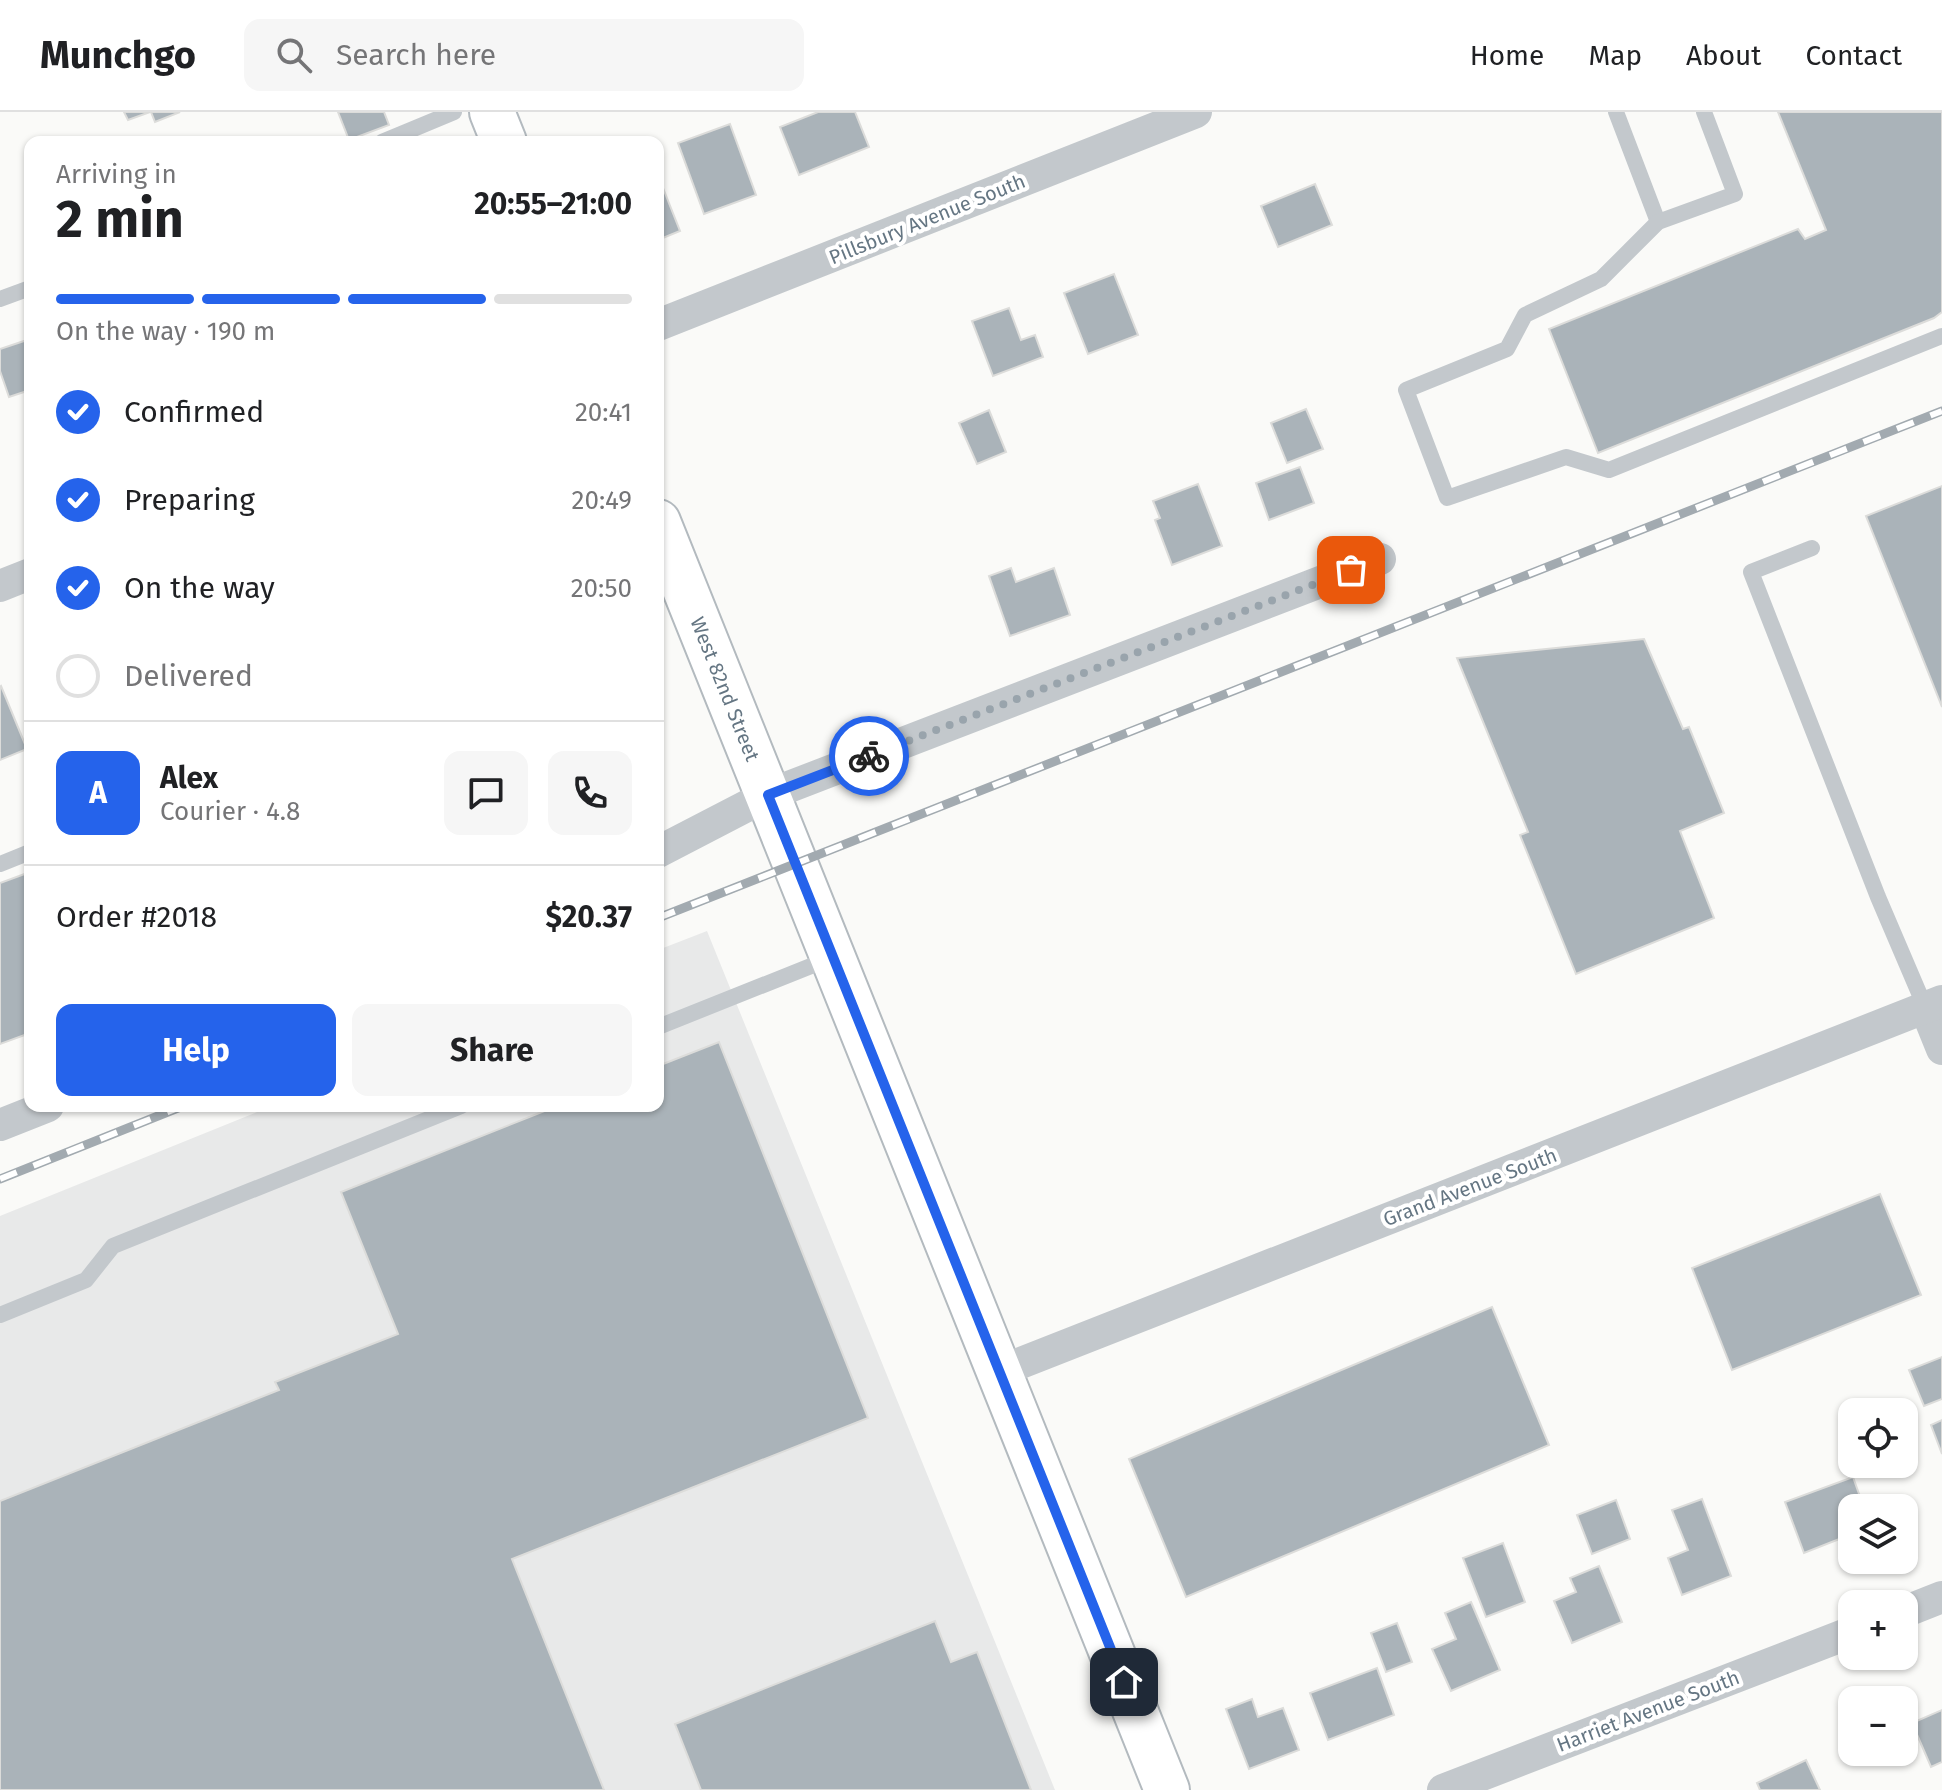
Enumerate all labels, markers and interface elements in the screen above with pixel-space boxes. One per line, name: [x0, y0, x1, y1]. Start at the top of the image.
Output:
search box: [244, 19, 804, 91]
text: Munchgo: [40, 32, 196, 78]
icon: search: [272, 33, 316, 77]
text: Search here: [336, 37, 496, 73]
text: Home: [1470, 39, 1544, 72]
text: Map: [1588, 39, 1642, 72]
text: About: [1686, 39, 1761, 72]
text: Contact: [1805, 39, 1902, 72]
text: Arriving in: [56, 159, 177, 190]
street label: Pillsbury Avenue South: [825, 169, 1029, 269]
text: 20:55–21:00: [474, 186, 632, 222]
text: 2 min: [56, 188, 184, 251]
text: On the way · 190 m: [56, 316, 275, 347]
icon: check: [56, 390, 100, 434]
text: Confirmed: [124, 394, 264, 430]
text: 20:41: [575, 397, 632, 428]
icon: check: [56, 478, 100, 522]
text: Preparing: [124, 482, 255, 518]
text: 20:49: [572, 485, 632, 516]
pin: [1317, 536, 1385, 604]
icon: bag: [1329, 548, 1373, 592]
icon: check: [56, 566, 100, 610]
text: On the way: [124, 570, 275, 606]
text: 20:50: [571, 573, 632, 604]
street label: West 82nd Street: [685, 613, 765, 765]
text: Delivered: [124, 658, 253, 694]
courier: [829, 716, 909, 796]
icon: bike: [847, 734, 891, 778]
button: chat: [444, 751, 528, 835]
button: phone: [548, 751, 632, 835]
text: Alex: [160, 760, 218, 796]
text: A: [89, 775, 107, 811]
text: Courier · 4.8: [160, 796, 300, 827]
text: Order #2018: [56, 899, 217, 935]
text: $20.37: [546, 899, 632, 935]
button: Help: [56, 1004, 336, 1096]
button: Share: [352, 1004, 632, 1096]
street label: Grand Avenue South: [1380, 1143, 1560, 1231]
map controls: [1838, 1398, 1918, 1766]
button: locate: [1838, 1398, 1918, 1478]
button: layers: [1838, 1494, 1918, 1574]
button: +: [1838, 1590, 1918, 1670]
pin: [1090, 1648, 1158, 1716]
icon: home: [1102, 1660, 1146, 1704]
street label: Harriet Avenue South: [1553, 1665, 1743, 1757]
button: −: [1838, 1686, 1918, 1766]

